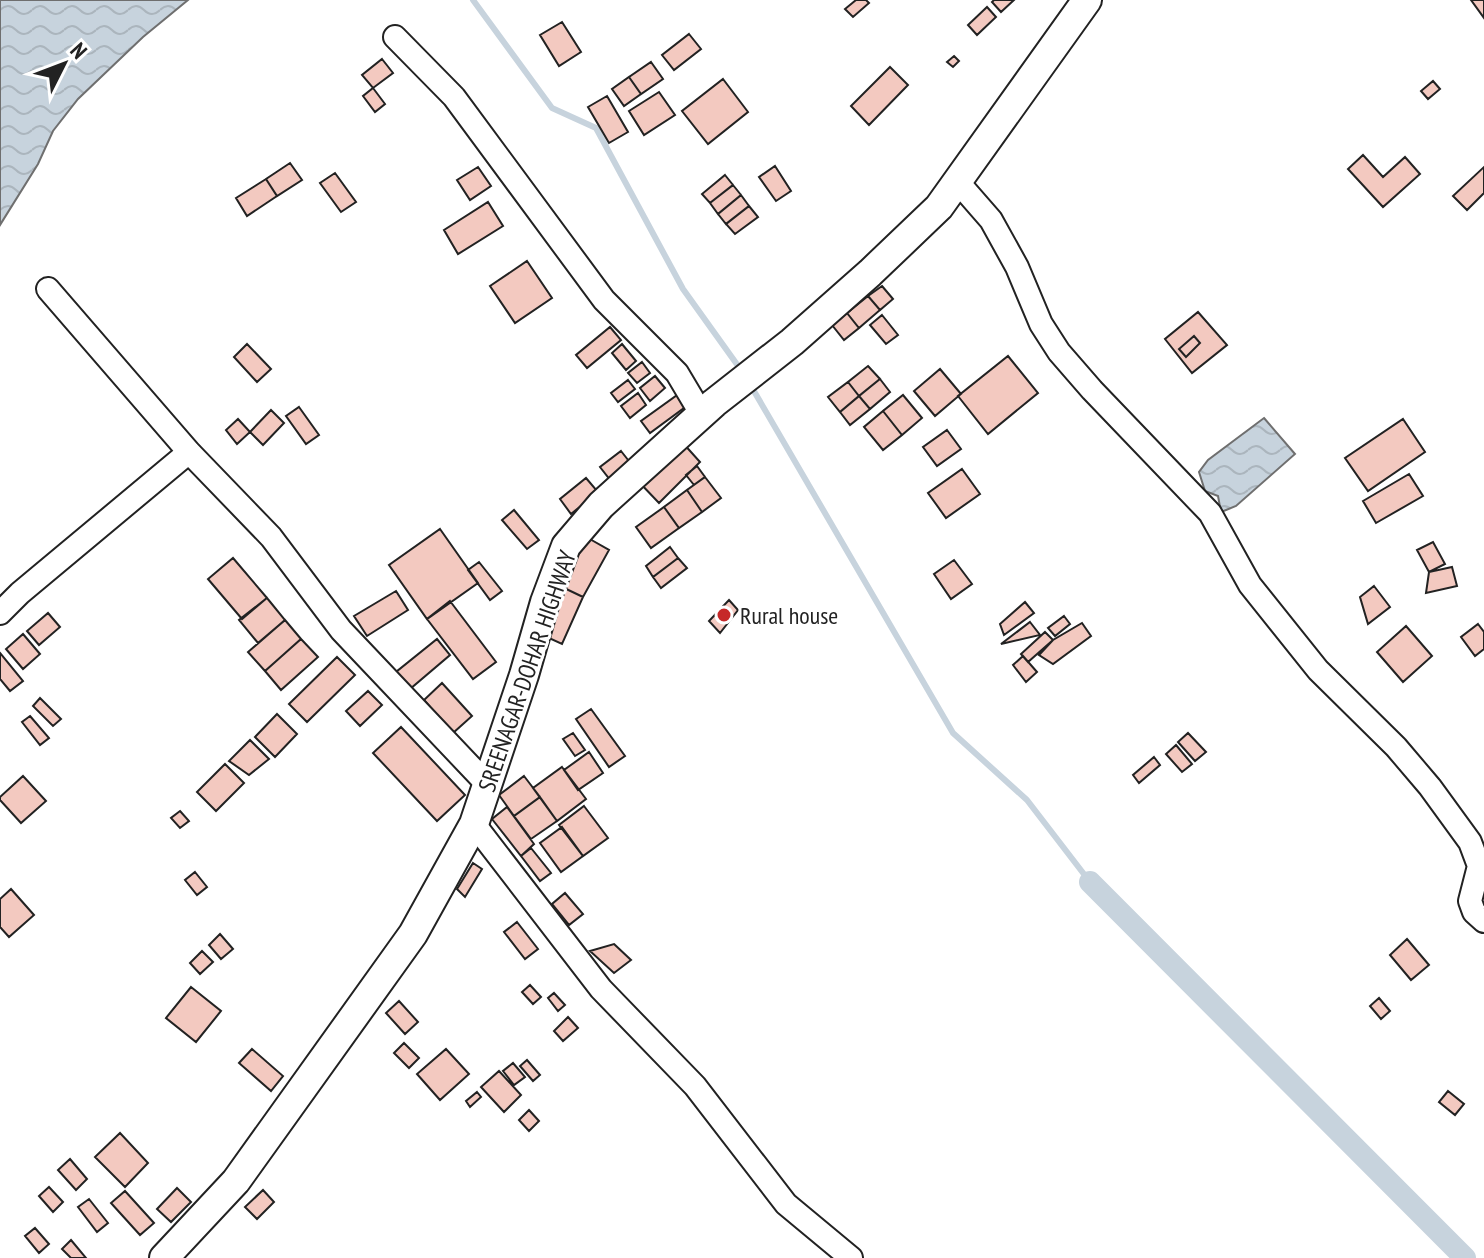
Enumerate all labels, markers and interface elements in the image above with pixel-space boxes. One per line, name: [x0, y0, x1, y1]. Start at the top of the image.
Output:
north arrow: [24, 24, 104, 104]
text: N: [64, 37, 93, 64]
street label: SREENAGAR-DOHAR HIGHWAY: [471, 546, 583, 796]
place label: Rural house: [740, 600, 838, 631]
marker: Rural house: [715, 606, 733, 624]

